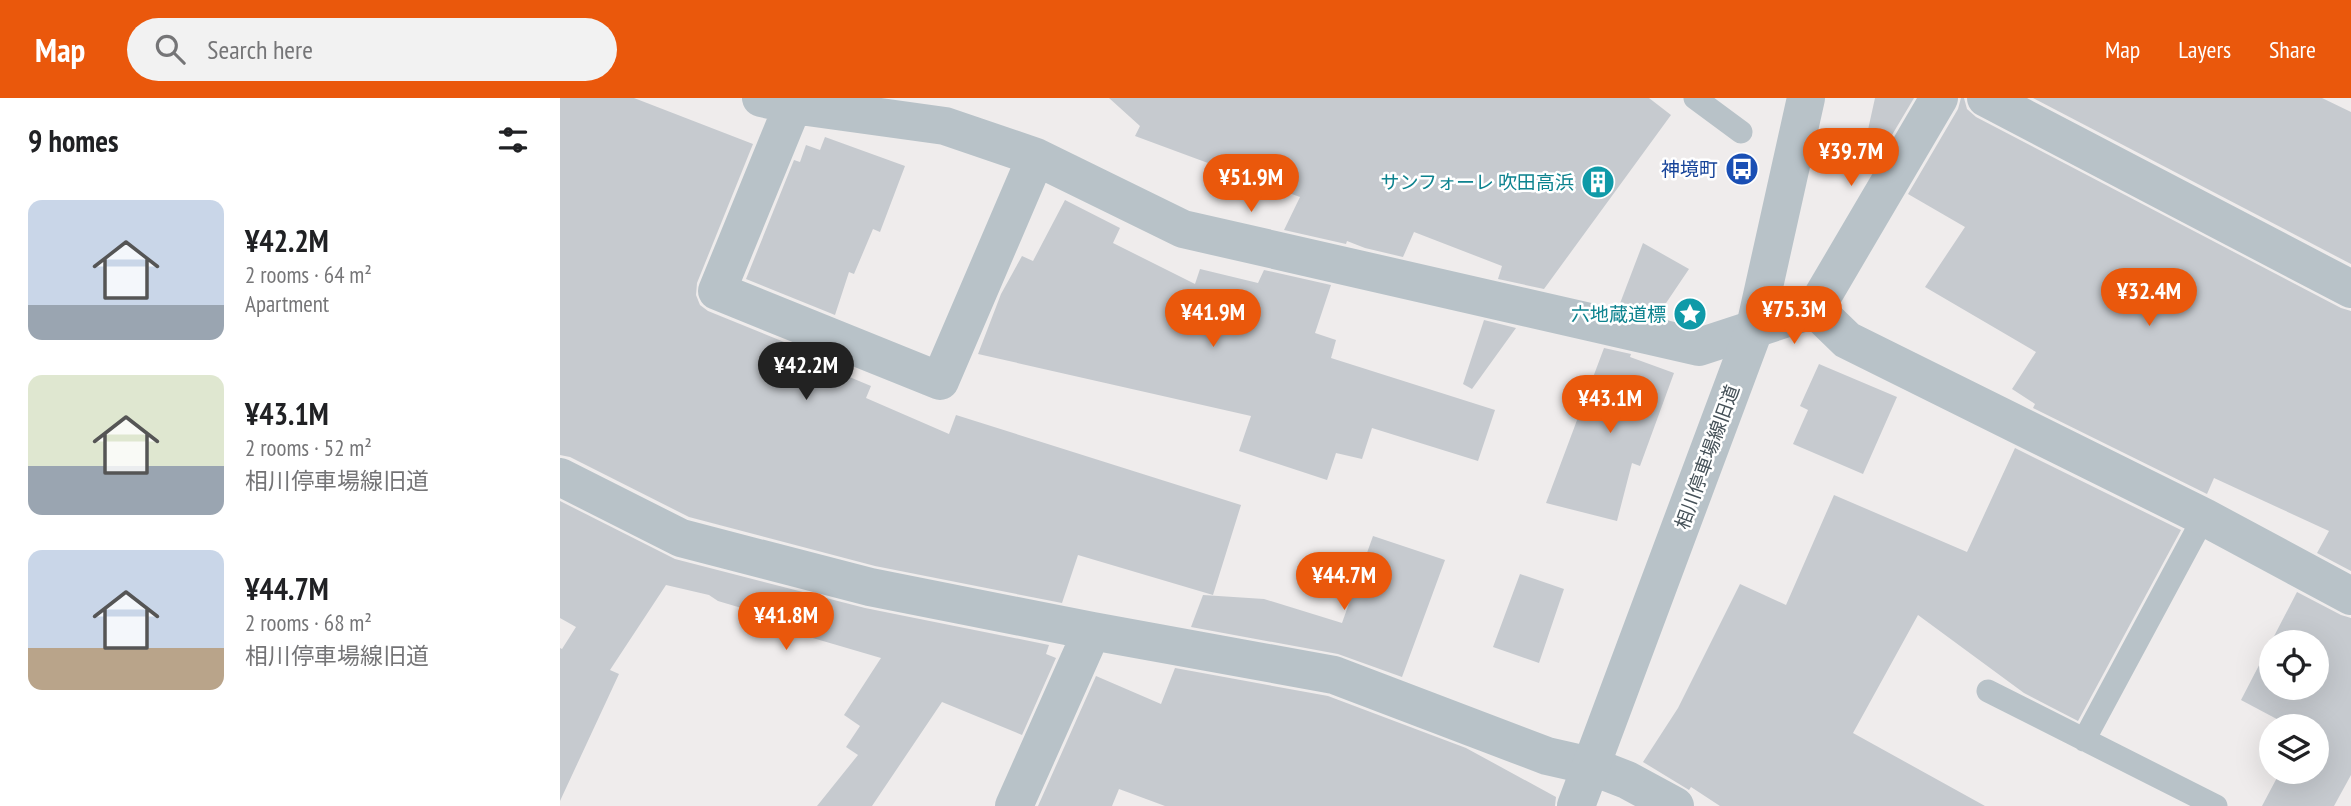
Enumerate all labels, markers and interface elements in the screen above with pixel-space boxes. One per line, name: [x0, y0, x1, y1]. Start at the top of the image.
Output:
search box: [127, 18, 617, 81]
text: Map: [35, 28, 85, 71]
icon: search: [151, 30, 189, 68]
text: Search here: [207, 33, 313, 66]
text: Map: [2105, 34, 2140, 65]
text: Layers: [2178, 34, 2231, 65]
text: Share: [2269, 34, 2316, 65]
text: 9 homes: [28, 121, 119, 160]
icon: filters: [494, 121, 532, 159]
pin: ¥39.7M: [1794, 129, 1908, 188]
text: ¥39.7M: [1819, 136, 1883, 165]
bus stop icon: 神境町: [1723, 150, 1761, 188]
pin: ¥51.9M: [1194, 155, 1308, 214]
place label: 神境町: [1661, 157, 1718, 181]
text: ¥51.9M: [1219, 162, 1283, 191]
building icon: サンフォーレ 吹田高浜: [1579, 163, 1617, 201]
place label: サンフォーレ 吹田高浜: [1381, 170, 1574, 194]
text: ¥42.2M: [245, 221, 329, 260]
icon: home: [84, 228, 168, 312]
text: 2 rooms · 64 m²: [245, 260, 372, 289]
pin: ¥32.4M: [2092, 268, 2206, 328]
text: ¥32.4M: [2117, 276, 2181, 305]
pin: ¥75.3M: [1737, 286, 1851, 346]
text: Apartment: [245, 289, 329, 318]
pin: ¥41.9M: [1156, 289, 1270, 349]
text: ¥75.3M: [1762, 294, 1826, 323]
place icon: 六地蔵道標: [1671, 295, 1709, 333]
text: ¥41.9M: [1181, 297, 1245, 326]
place label: 六地蔵道標: [1571, 302, 1666, 326]
pin: ¥42.2M: [749, 342, 863, 402]
text: ¥42.2M: [774, 350, 838, 379]
pin: ¥43.1M: [1553, 376, 1667, 435]
street label: 相川停車場線旧道: [1670, 381, 1744, 533]
text: ¥43.1M: [1578, 383, 1642, 412]
text: ¥43.1M: [245, 394, 329, 433]
icon: home: [84, 403, 168, 487]
text: 2 rooms · 52 m²: [245, 433, 372, 462]
text: 相川停車場線旧道: [245, 466, 429, 495]
pin: ¥44.7M: [1287, 552, 1401, 612]
text: ¥44.7M: [1312, 560, 1376, 589]
text: ¥44.7M: [245, 569, 329, 608]
icon: home: [84, 578, 168, 662]
pin: ¥41.8M: [729, 592, 843, 652]
text: ¥41.8M: [754, 600, 818, 629]
text: 2 rooms · 68 m²: [245, 608, 372, 637]
map controls: [2259, 630, 2329, 784]
button: locate: [2259, 630, 2329, 700]
text: 相川停車場線旧道: [245, 641, 429, 670]
button: layers: [2259, 714, 2329, 784]

